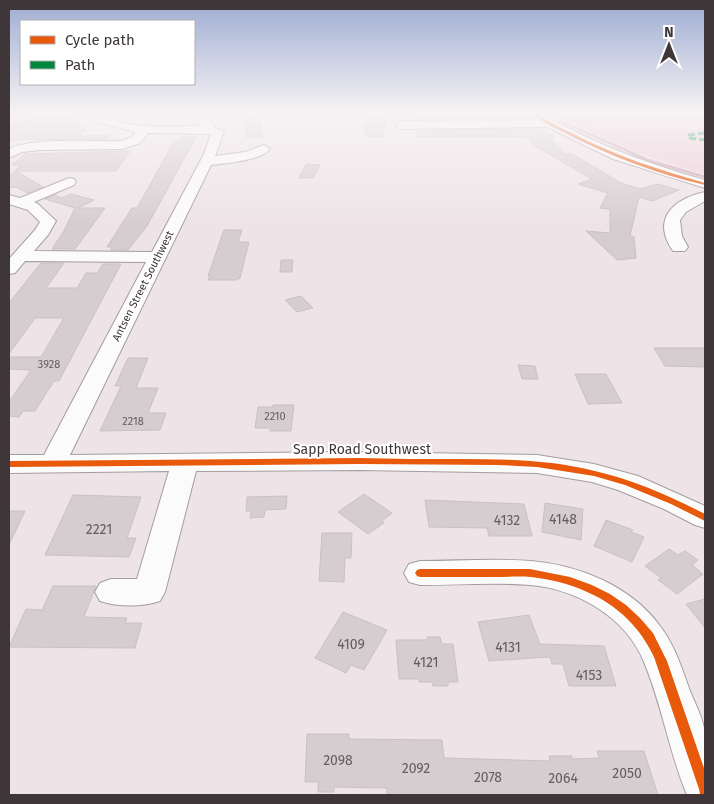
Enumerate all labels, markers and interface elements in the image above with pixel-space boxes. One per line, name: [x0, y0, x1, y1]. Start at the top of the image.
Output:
legend: [20, 20, 195, 85]
north arrow: [644, 20, 694, 70]
text: N: [664, 24, 674, 41]
text: Cycle path: [65, 31, 135, 49]
text: Path: [65, 56, 95, 74]
street label: Antsen Street Southwest: [109, 229, 177, 343]
house number: 3928: [38, 358, 60, 371]
house number: 2210: [264, 410, 286, 423]
house number: 2218: [122, 415, 144, 428]
street label: Sapp Road Southwest: [293, 441, 432, 458]
house number: 4148: [549, 511, 577, 528]
house number: 4132: [494, 512, 520, 529]
house number: 2221: [86, 521, 112, 538]
house number: 4109: [337, 636, 365, 653]
house number: 4131: [495, 639, 521, 656]
house number: 4121: [413, 654, 439, 671]
house number: 4153: [576, 667, 602, 684]
house number: 2098: [323, 752, 353, 769]
house number: 2092: [402, 760, 430, 777]
house number: 2050: [612, 765, 642, 782]
house number: 2078: [474, 769, 502, 786]
house number: 2064: [548, 770, 578, 787]

